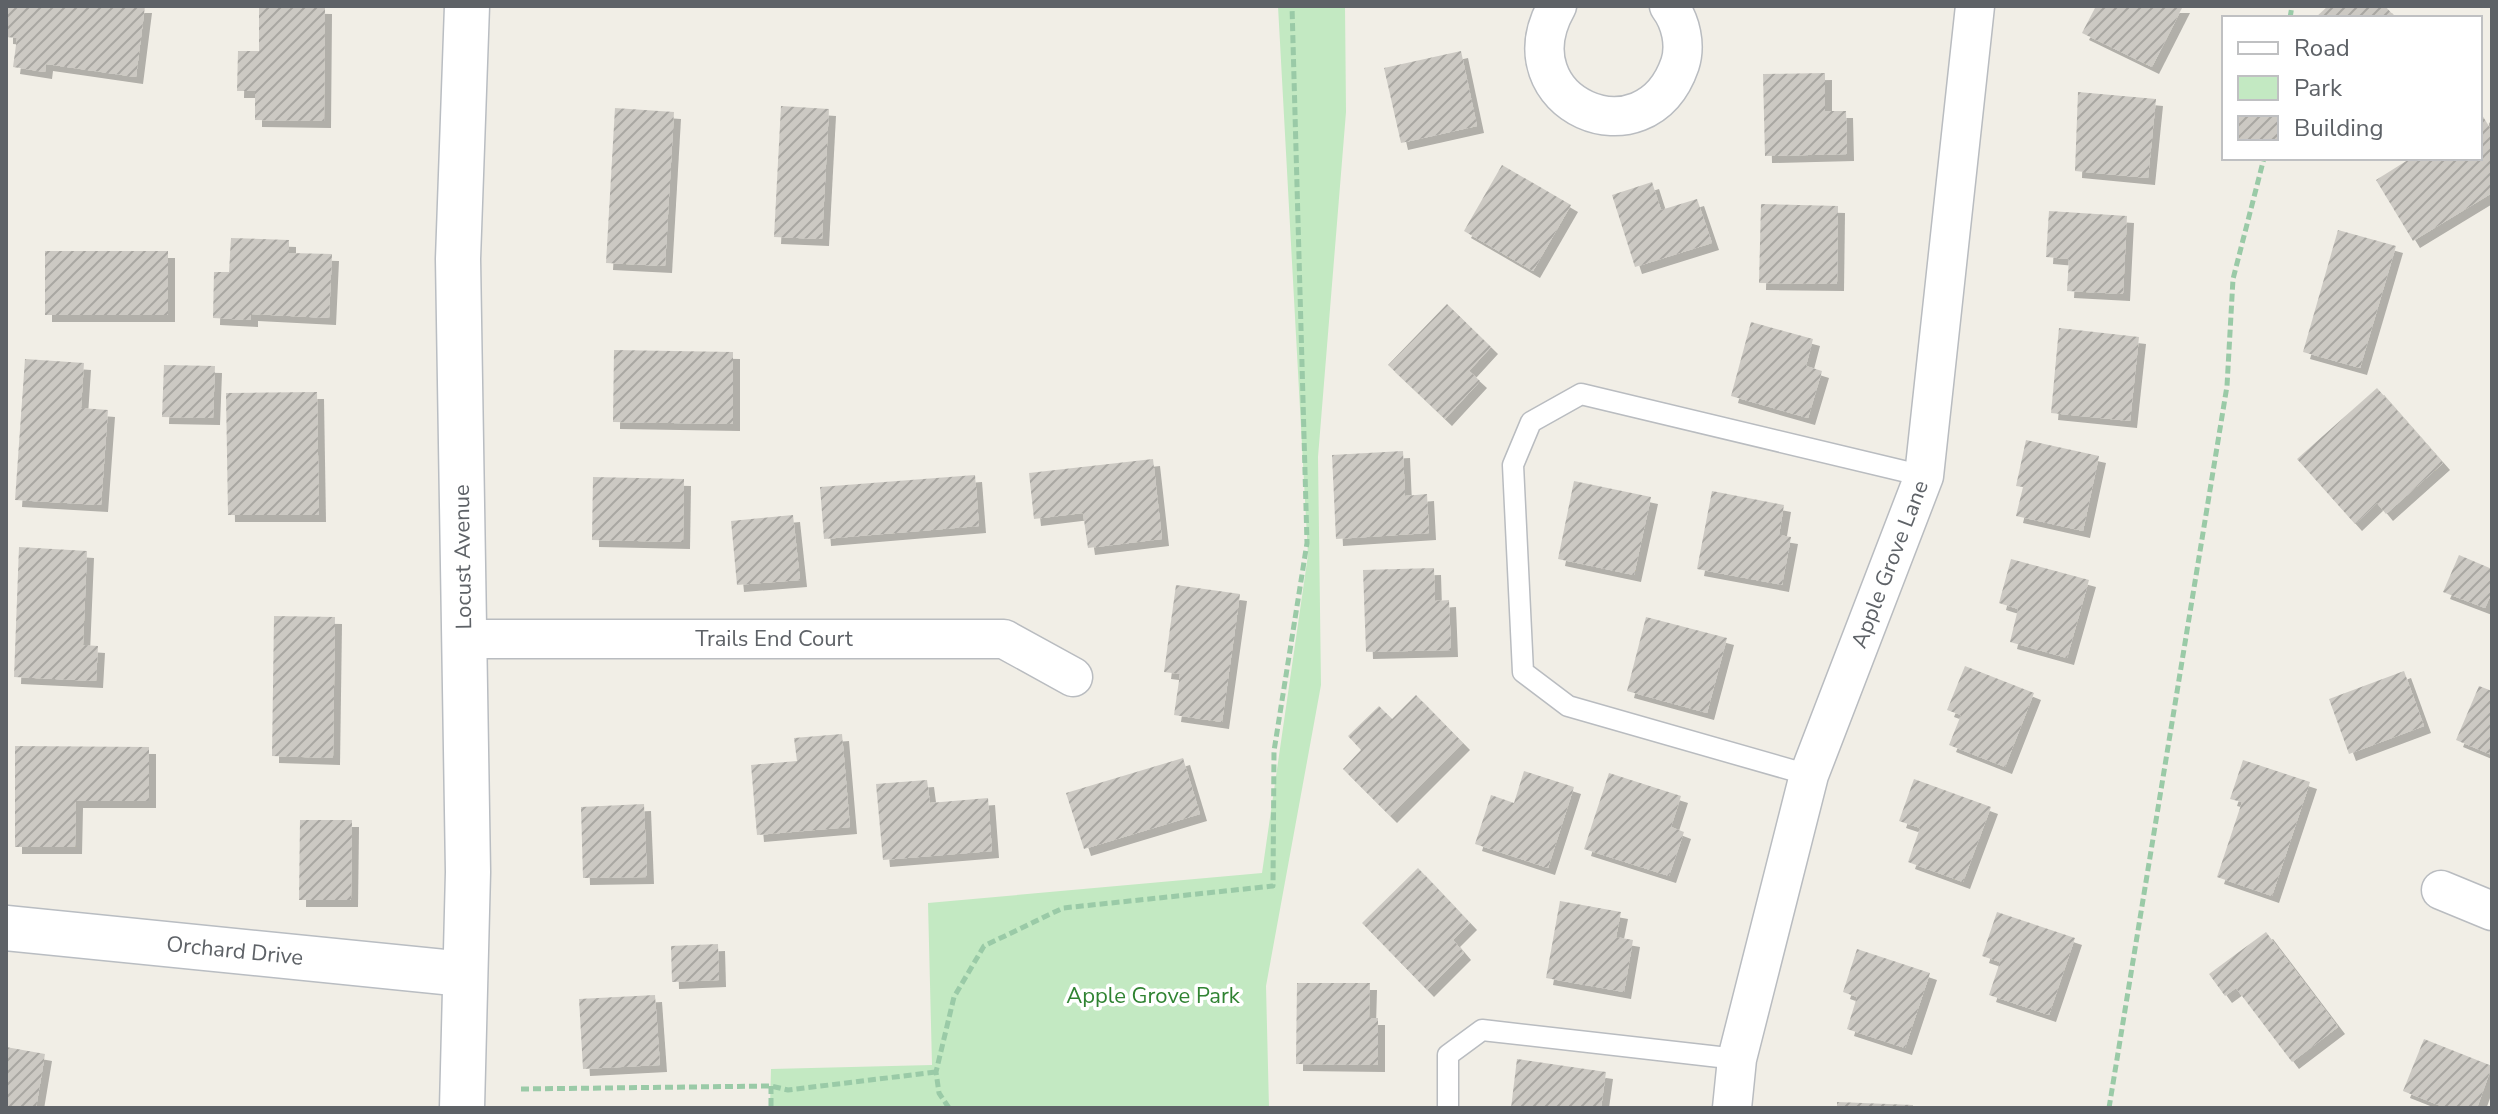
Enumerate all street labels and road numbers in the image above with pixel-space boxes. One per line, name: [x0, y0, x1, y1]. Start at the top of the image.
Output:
street label: Apple Grove Lane: [1844, 476, 1936, 653]
street label: Locust Avenue: [447, 484, 479, 630]
street label: Trails End Court: [695, 624, 853, 654]
street label: Orchard Drive: [165, 929, 305, 973]

